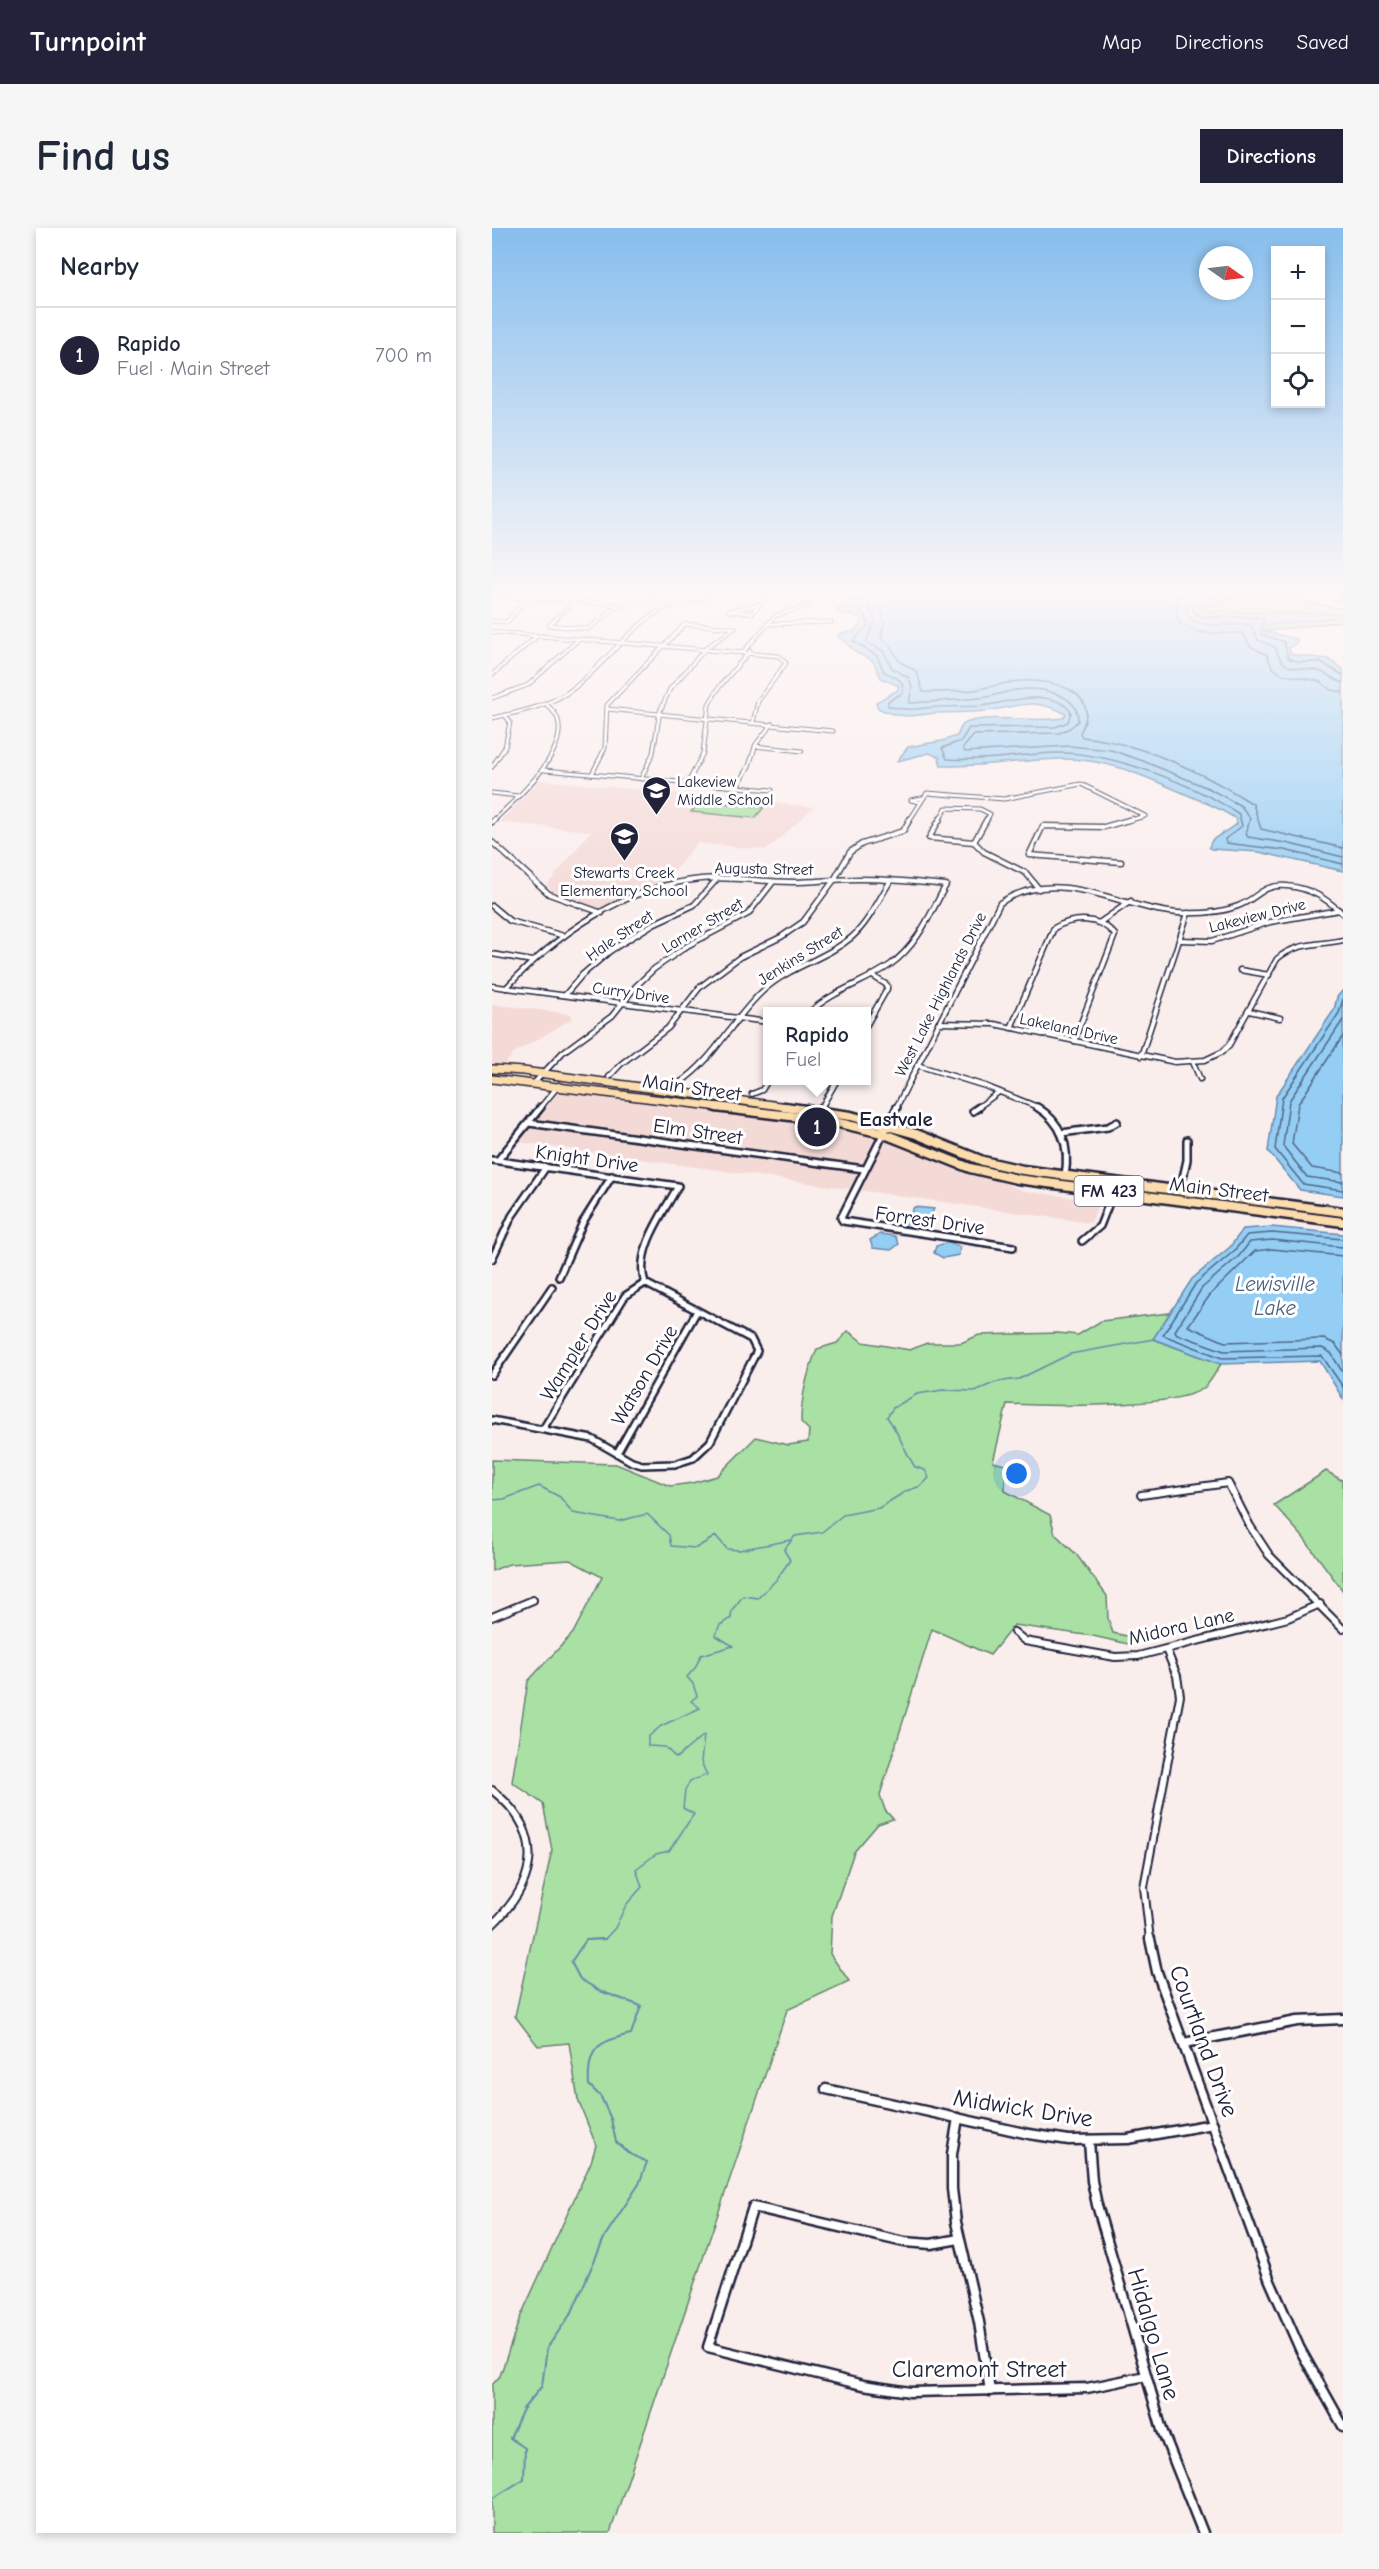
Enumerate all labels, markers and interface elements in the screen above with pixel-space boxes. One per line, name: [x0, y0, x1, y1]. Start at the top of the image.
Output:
text: Turnpoint: [30, 26, 146, 58]
text: Map: [1102, 30, 1142, 54]
text: Directions: [1175, 30, 1264, 54]
text: Saved: [1297, 30, 1349, 54]
button: Directions: [1200, 129, 1343, 183]
text: Find us: [36, 132, 170, 181]
north arrow: [1199, 246, 1253, 300]
map controls: [1271, 246, 1325, 408]
button: +: [1271, 246, 1325, 300]
text: Nearby: [60, 252, 139, 282]
button: −: [1271, 300, 1325, 354]
text: Rapido: [117, 331, 181, 357]
text: 1: [76, 344, 83, 367]
text: 700 m: [375, 344, 432, 367]
button: locate: [1271, 354, 1325, 408]
text: Fuel · Main Street: [117, 357, 269, 380]
place label: Lakeview Middle School: [677, 773, 773, 809]
school or university icon: Lakeview Middle School: [640, 774, 672, 816]
school or university icon: Stewarts Creek Elementary School: [608, 820, 640, 862]
street label: Augusta Street: [715, 859, 814, 879]
place label: Stewarts Creek Elementary School: [560, 864, 688, 900]
street label: Larner Street: [659, 895, 746, 957]
street label: Lakeview Drive: [1207, 895, 1307, 937]
street label: Hale Street: [583, 907, 657, 965]
street label: West Lake Highlands Drive: [892, 909, 990, 1080]
street label: Jenkins Street: [755, 922, 847, 989]
street label: Curry Drive: [591, 979, 671, 1007]
popup: [763, 1007, 871, 1085]
street label: Lakeland Drive: [1018, 1010, 1120, 1048]
text: Rapido: [785, 1022, 849, 1048]
text: Fuel: [785, 1048, 821, 1071]
street label: Main Street: [641, 1069, 744, 1106]
pin: 1: [798, 1104, 836, 1150]
district label: Eastvale: [859, 1107, 933, 1131]
street label: Elm Street: [652, 1114, 745, 1149]
street label: Knight Drive: [534, 1140, 640, 1177]
street label: Main Street: [1168, 1172, 1271, 1207]
road number: FM 423: [1074, 1176, 1144, 1206]
street label: Forrest Drive: [874, 1201, 986, 1240]
water label: Lewisville Lake: [1235, 1272, 1315, 1320]
street label: Wampler Drive: [535, 1286, 621, 1405]
street label: Watson Drive: [607, 1321, 682, 1429]
your location: [1002, 1459, 1031, 1488]
street label: Midora Lane: [1126, 1603, 1236, 1650]
street label: Courtland Drive: [1164, 1961, 1244, 2121]
street label: Midwick Drive: [951, 2083, 1095, 2133]
street label: Hidalgo Lane: [1122, 2265, 1186, 2403]
street label: Claremont Street: [892, 2355, 1067, 2383]

